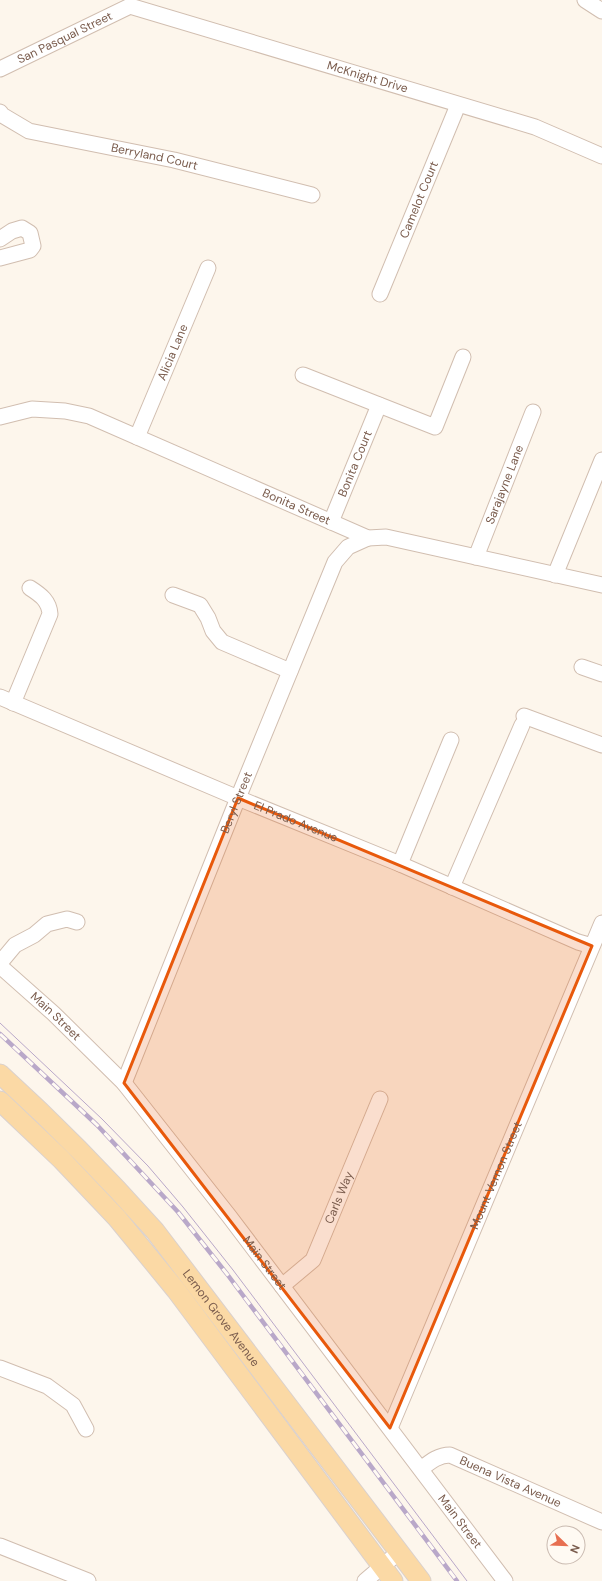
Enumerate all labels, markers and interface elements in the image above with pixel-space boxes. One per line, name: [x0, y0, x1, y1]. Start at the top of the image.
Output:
street label: San Pasqual Street: [15, 8, 115, 67]
street label: McKnight Drive: [325, 57, 410, 97]
street label: Berryland Court: [110, 140, 200, 174]
street label: Camelot Court: [396, 159, 442, 241]
street label: Alicia Lane: [154, 321, 192, 383]
street label: Bonita Court: [334, 428, 376, 499]
street label: Sarajayne Lane: [482, 442, 527, 526]
street label: Bonita Street: [260, 485, 333, 529]
street label: Beryl Street: [217, 769, 256, 836]
street label: El Prado Avenue: [251, 797, 340, 846]
street label: Main Street: [27, 989, 84, 1044]
street label: Mount Vernon Street: [466, 1119, 526, 1232]
street label: Carls Way: [321, 1169, 357, 1226]
street label: Main Street: [239, 1233, 290, 1294]
street label: Lemon Grove Avenue: [179, 1266, 263, 1370]
street label: Buena Vista Avenue: [457, 1452, 564, 1511]
street label: Main Street: [434, 1491, 486, 1552]
north arrow: [546, 1525, 586, 1565]
text: N: [567, 1542, 583, 1555]

